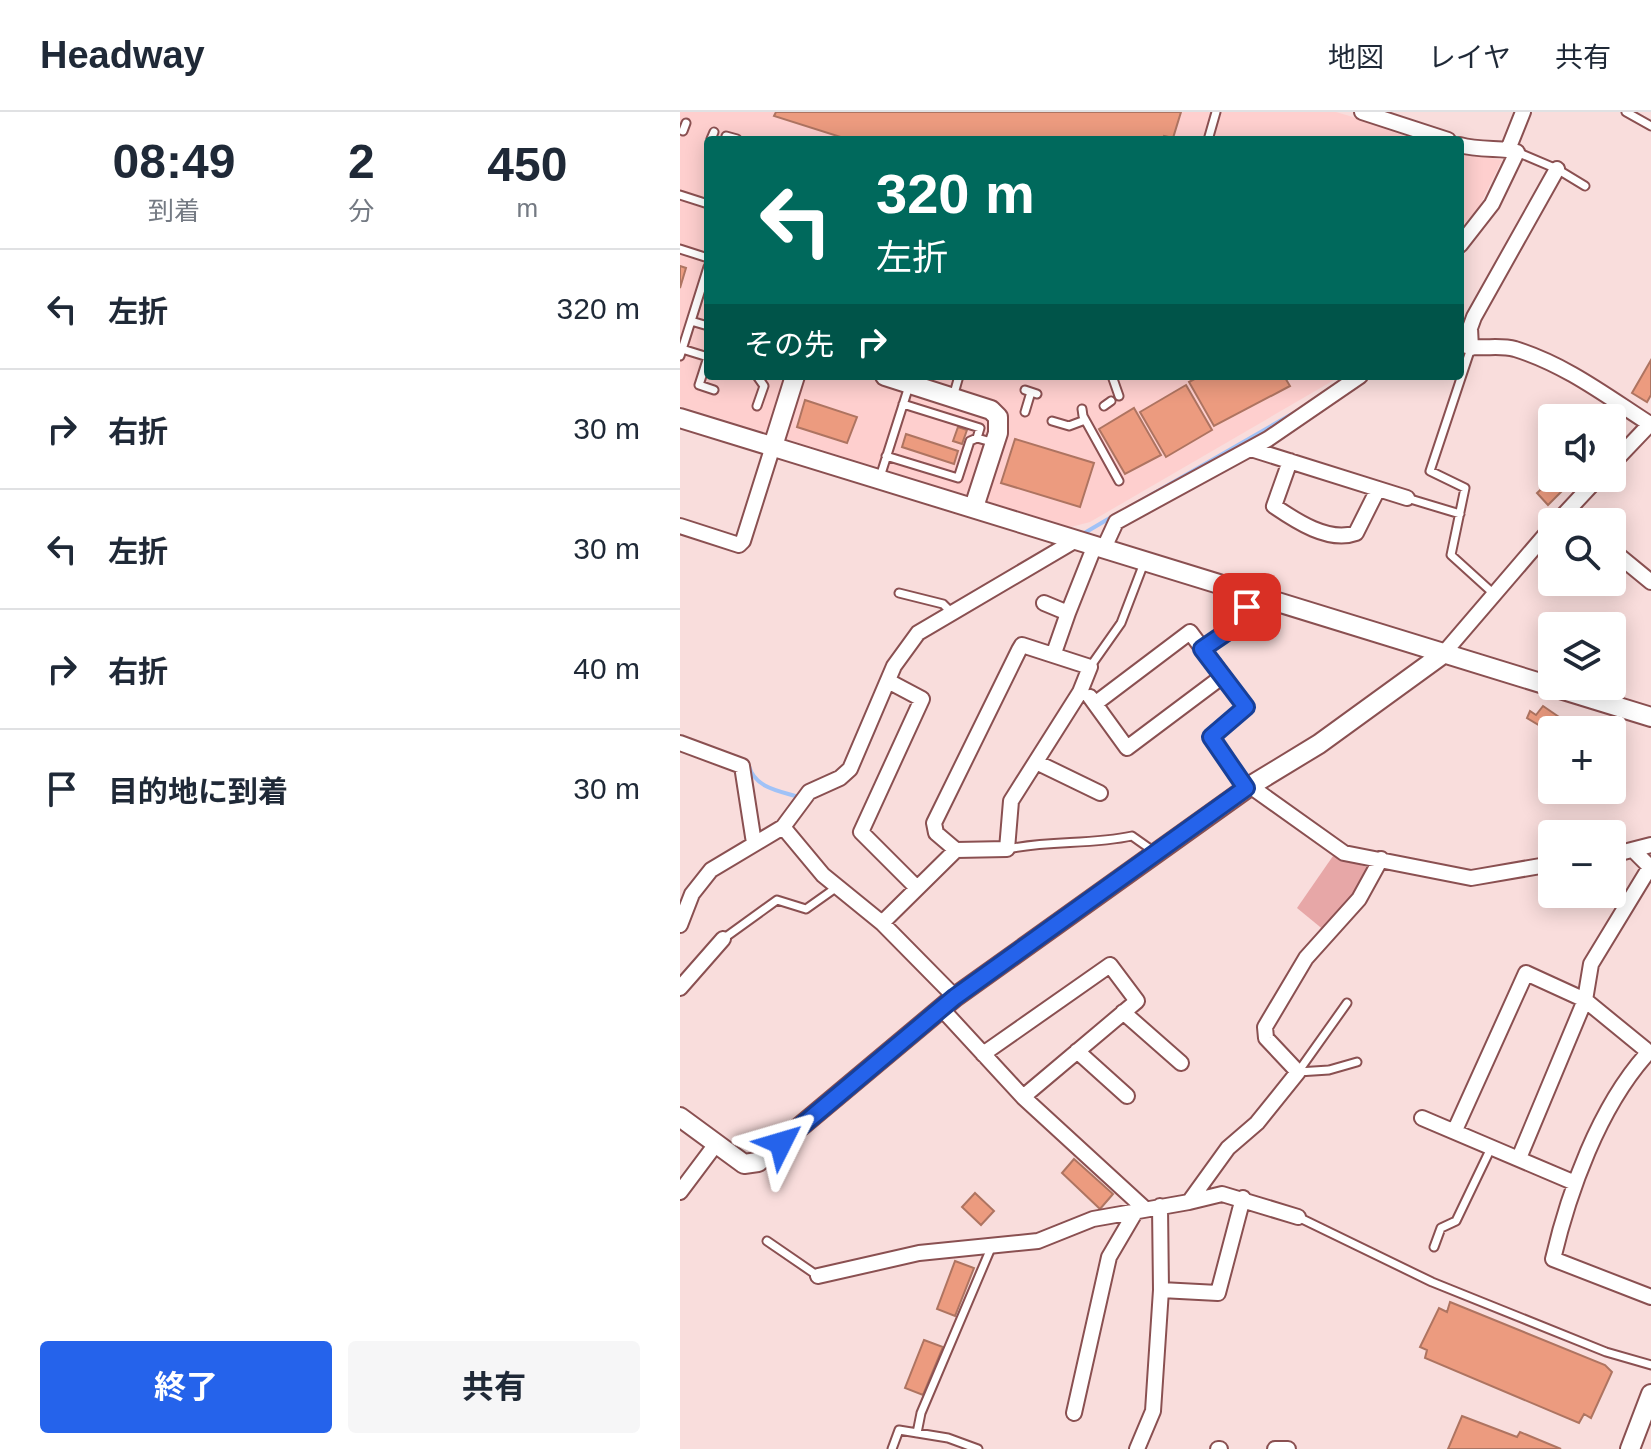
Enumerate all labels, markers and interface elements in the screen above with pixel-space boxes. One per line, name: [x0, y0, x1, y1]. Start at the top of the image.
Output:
text: Headway: [40, 34, 205, 76]
text: 地図: [1328, 42, 1384, 73]
text: レイヤ: [1428, 42, 1511, 73]
text: 共有: [1555, 42, 1611, 73]
text: 08:49: [113, 135, 235, 188]
text: 2: [348, 135, 375, 188]
text: 450: [487, 138, 567, 191]
text: 320 m: [876, 162, 1035, 225]
icon: left: [744, 168, 848, 272]
text: m: [517, 193, 538, 223]
text: 到着: [148, 196, 200, 226]
text: 分: [348, 196, 374, 226]
text: 左折: [876, 237, 948, 278]
icon: left: [40, 287, 84, 331]
text: 320 m: [557, 292, 640, 325]
text: 左折: [108, 295, 168, 328]
icon: right: [850, 320, 894, 364]
text: その先: [744, 328, 834, 361]
map controls: [1538, 404, 1626, 908]
button: sound: [1538, 404, 1626, 492]
icon: right: [40, 407, 84, 451]
text: 30 m: [573, 412, 640, 445]
text: 右折: [108, 415, 168, 448]
button: search: [1538, 508, 1626, 596]
icon: left: [40, 527, 84, 571]
text: 30 m: [573, 532, 640, 565]
text: 左折: [108, 535, 168, 568]
pin: [1213, 573, 1281, 641]
icon: arrive: [1225, 585, 1269, 629]
button: layers: [1538, 612, 1626, 700]
icon: right: [40, 647, 84, 691]
text: 40 m: [573, 652, 640, 685]
text: 右折: [108, 655, 168, 688]
button: +: [1538, 716, 1626, 804]
icon: arrive: [40, 767, 84, 811]
text: 30 m: [573, 772, 640, 805]
text: 目的地に到着: [108, 775, 288, 808]
button: −: [1538, 820, 1626, 908]
position arrow: [739, 1101, 823, 1185]
button: 終了: [40, 1341, 332, 1433]
button: 共有: [348, 1341, 640, 1433]

